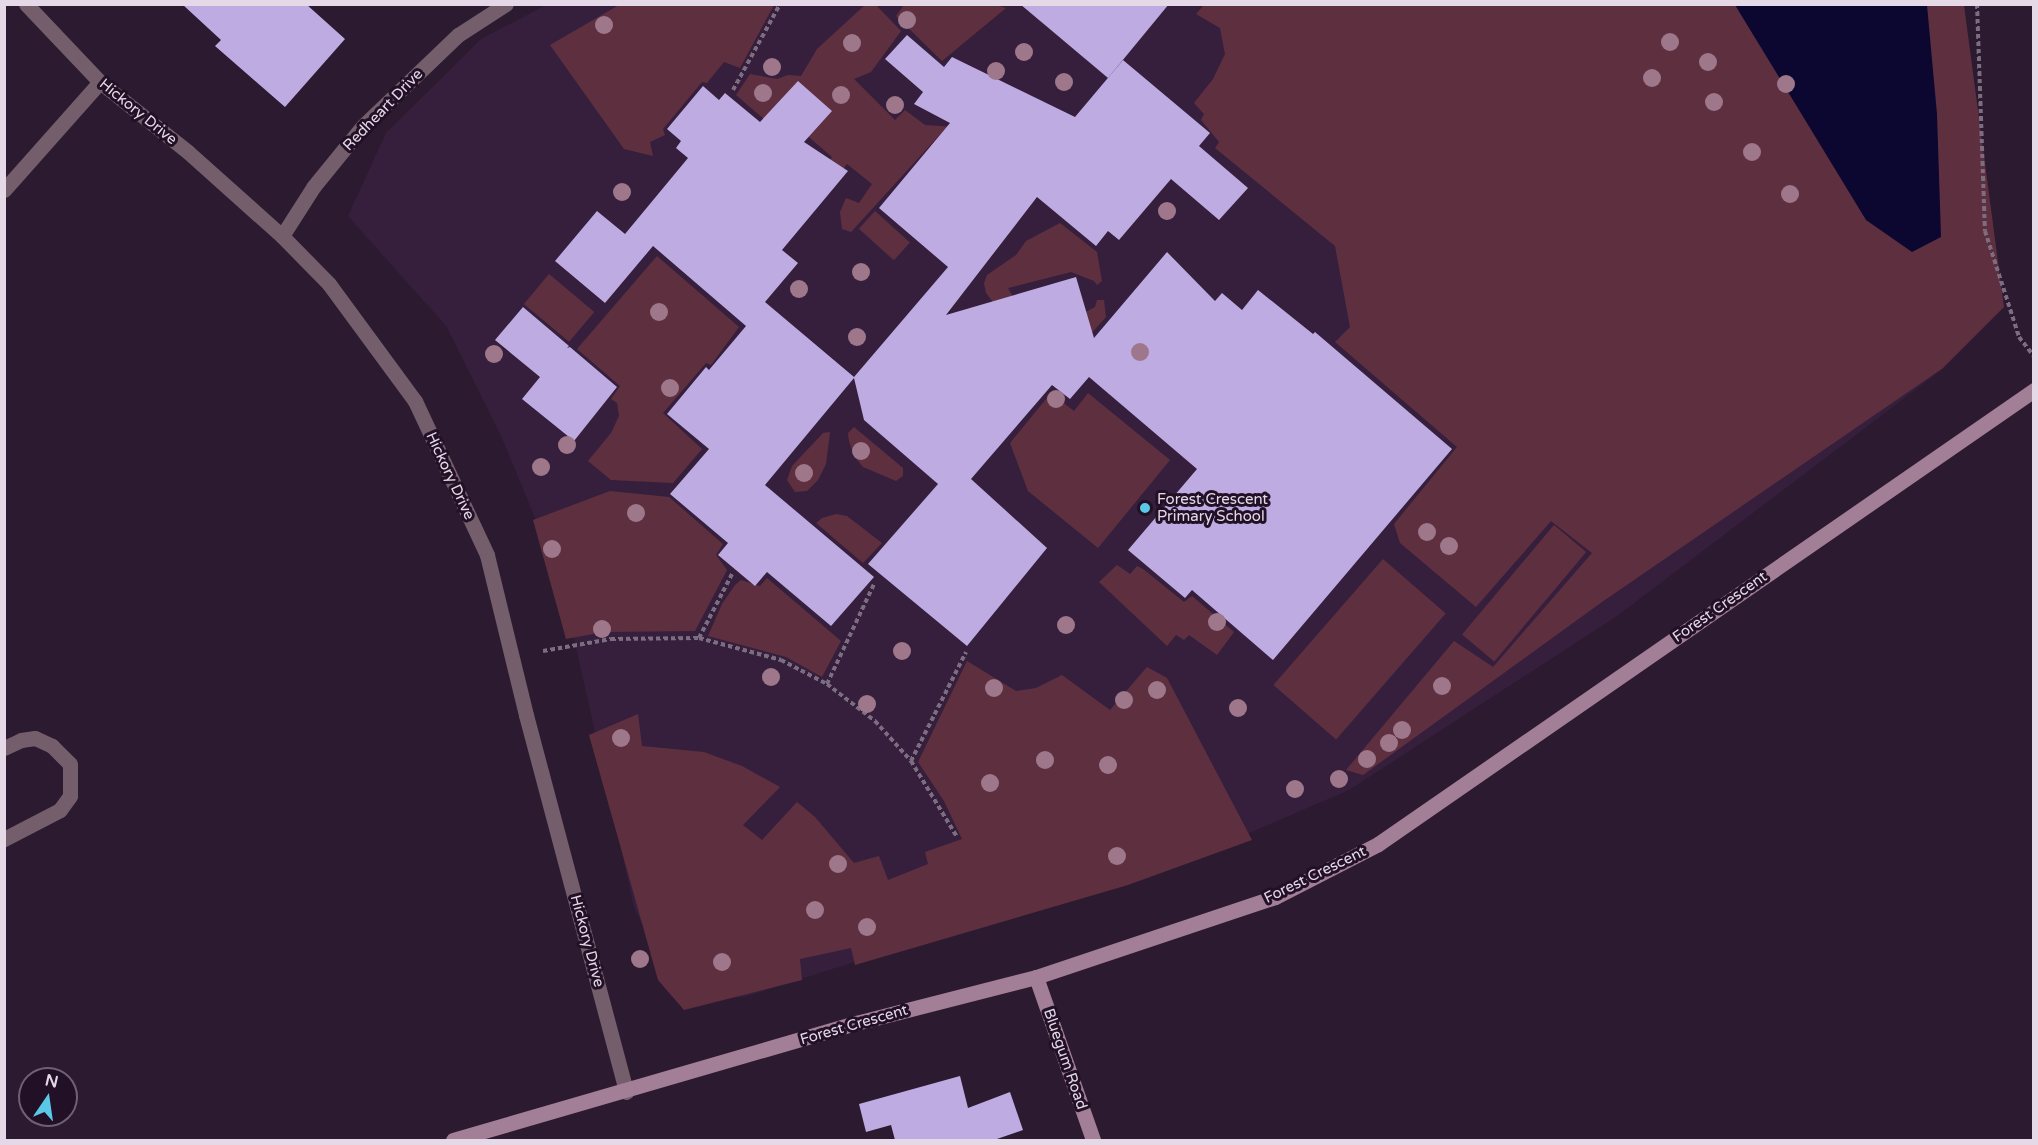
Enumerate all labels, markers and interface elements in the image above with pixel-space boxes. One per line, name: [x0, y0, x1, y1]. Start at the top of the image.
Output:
street label: Redheart Drive: [339, 65, 427, 155]
street label: Hickory Drive: [96, 75, 180, 149]
street label: Hickory Drive: [422, 429, 478, 523]
place label: Forest Crescent Primary School: [1157, 490, 1268, 525]
marker: Forest Crescent Primary School: [1138, 501, 1152, 515]
street label: Forest Crescent: [1669, 568, 1771, 646]
street label: Forest Crescent: [1261, 843, 1369, 907]
street label: Hickory Drive: [566, 893, 608, 989]
street label: Forest Crescent: [798, 1001, 910, 1049]
street label: Bluegum Road: [1039, 1006, 1091, 1112]
north arrow: [18, 1067, 78, 1127]
text: N: [43, 1070, 60, 1093]

